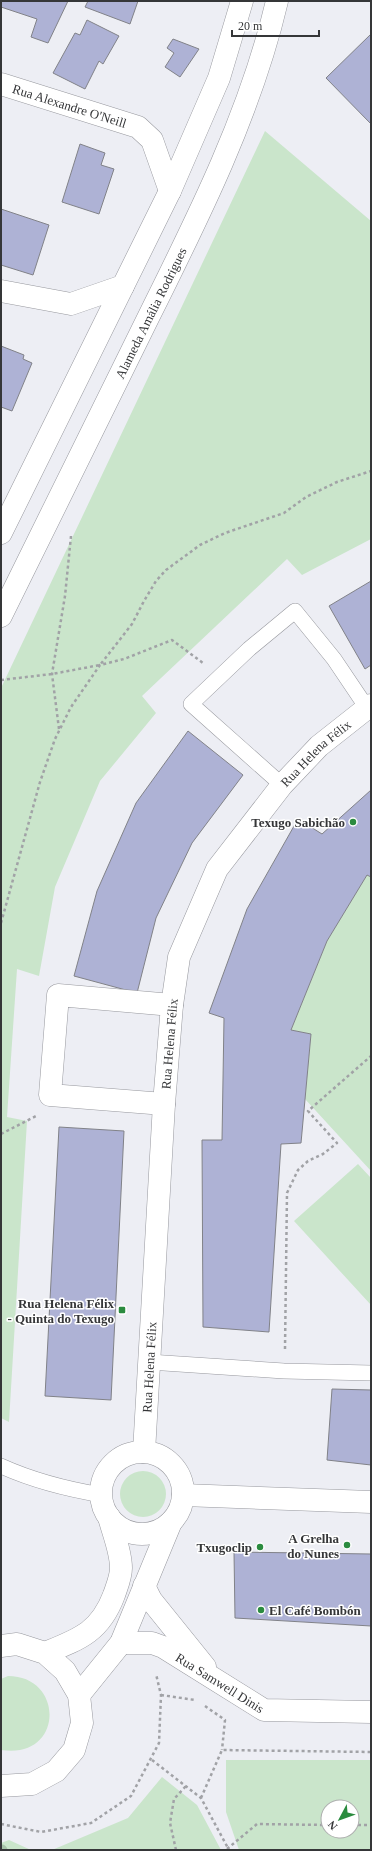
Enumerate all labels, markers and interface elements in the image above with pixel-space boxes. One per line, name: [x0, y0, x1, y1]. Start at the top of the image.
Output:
scale bar: [232, 12, 319, 38]
text: 20 m: [238, 19, 263, 33]
street label: Rua Alexandre O'Neill: [11, 81, 129, 131]
street label: Alameda Amália Rodrigues: [112, 245, 190, 381]
street label: Rua Helena Félix: [278, 716, 354, 790]
place label: Texugo Sabichão: [251, 815, 345, 830]
marker: Texugo Sabichão: [348, 817, 358, 827]
street label: Rua Helena Félix: [158, 997, 181, 1090]
place label: Rua Helena Félix - Quinta do Texugo: [7, 1296, 114, 1326]
marker: Rua Helena Félix - Quinta do Texugo: [117, 1305, 127, 1315]
street label: Rua Helena Félix: [139, 1321, 160, 1413]
place label: A Grelha do Nunes: [287, 1531, 339, 1561]
place label: Txugoclip: [196, 1540, 252, 1555]
marker: A Grelha do Nunes: [342, 1540, 352, 1550]
marker: Txugoclip: [255, 1542, 265, 1552]
place label: El Café Bombón: [269, 1603, 362, 1618]
marker: El Café Bombón: [256, 1605, 266, 1615]
street label: Rua Samwell Dinis: [173, 1650, 267, 1716]
north arrow: [320, 1799, 360, 1839]
text: N: [325, 1819, 340, 1832]

